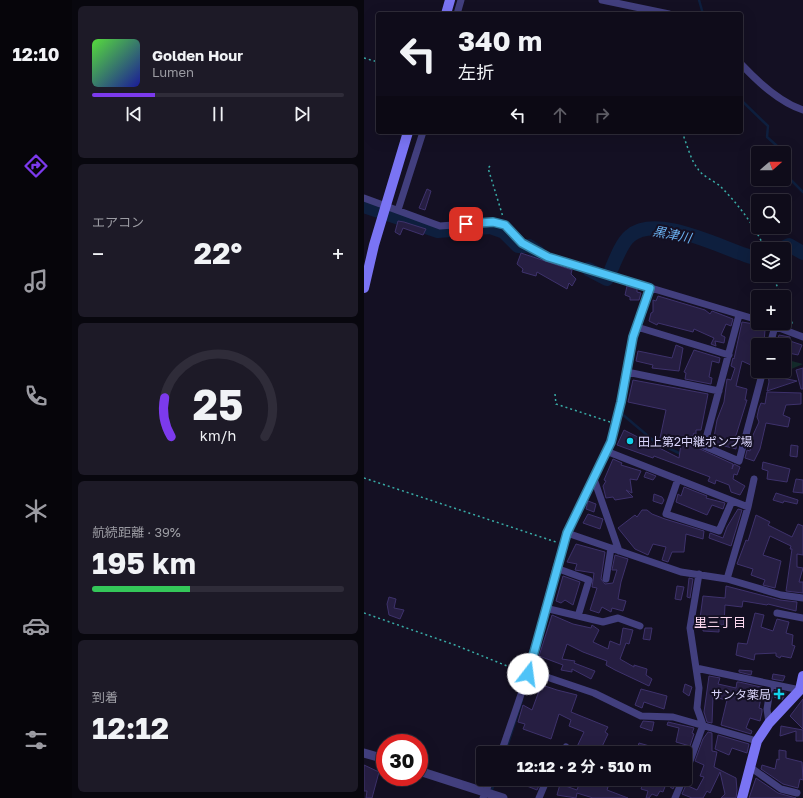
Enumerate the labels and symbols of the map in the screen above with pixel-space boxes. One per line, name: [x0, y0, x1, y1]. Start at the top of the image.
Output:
north arrow: [751, 146, 791, 186]
pin: [449, 207, 483, 241]
water label: 黒津川: [651, 222, 695, 246]
place label: 田上第2中継ポンプ場: [638, 434, 753, 449]
marker: 田上第2中継ポンプ場: [625, 436, 635, 446]
district label: 里三丁目: [694, 614, 746, 630]
position arrow: [507, 653, 549, 695]
place label: サンタ薬局: [711, 687, 771, 702]
marker: サンタ薬局: [774, 689, 784, 699]
speed limit sign: 30: [376, 734, 428, 786]

